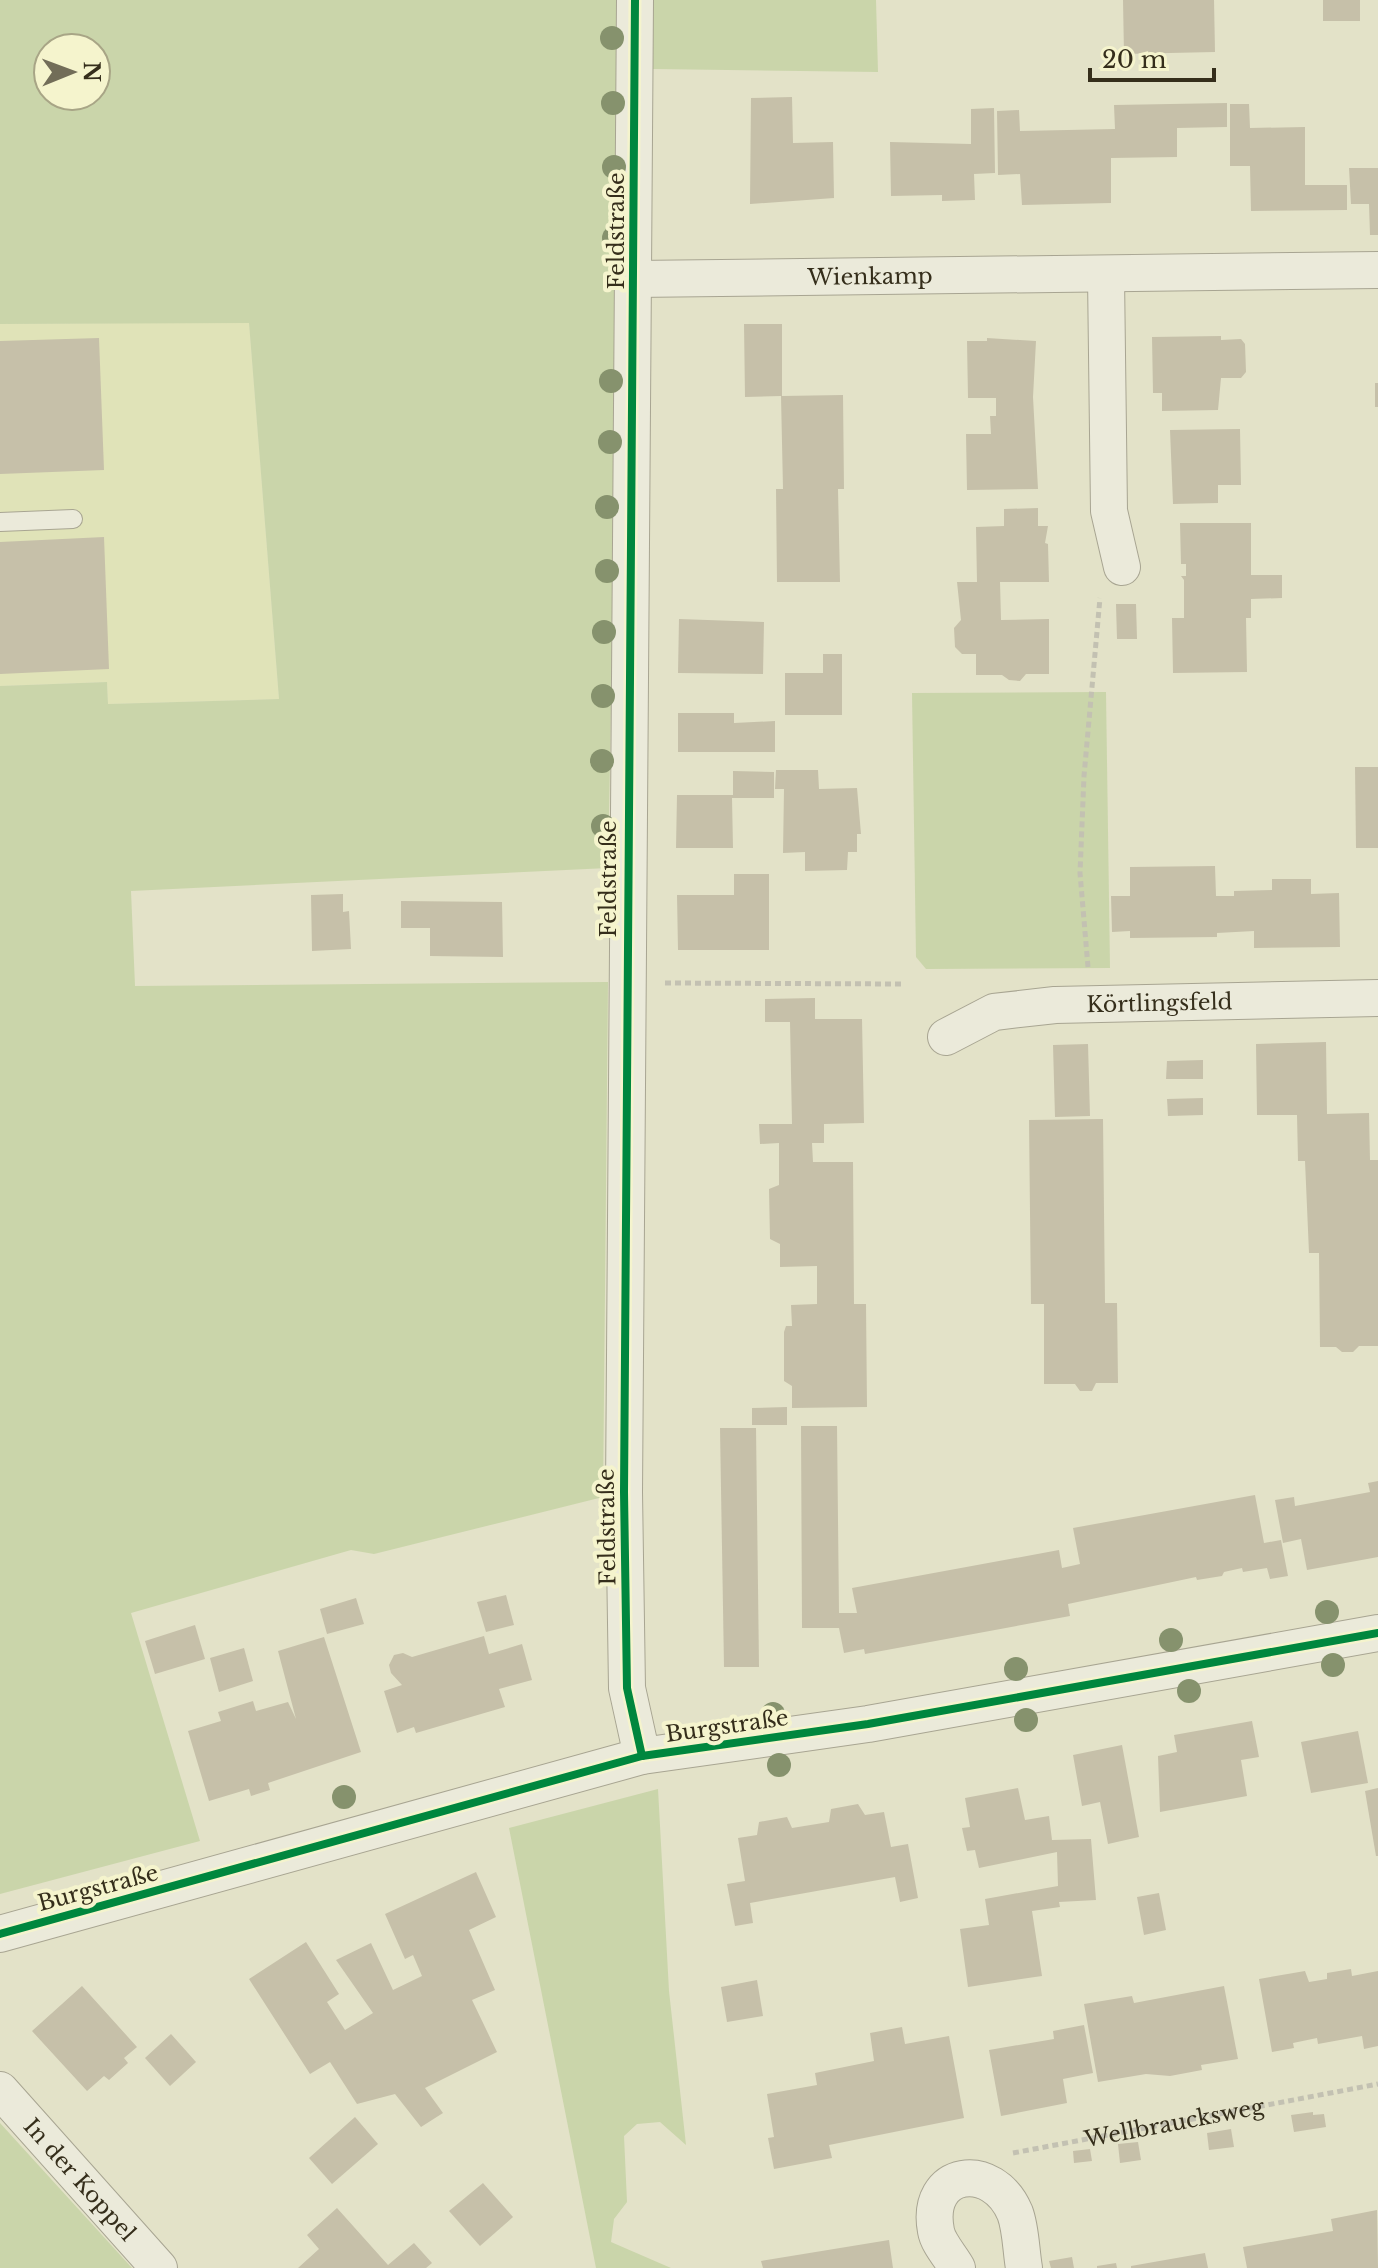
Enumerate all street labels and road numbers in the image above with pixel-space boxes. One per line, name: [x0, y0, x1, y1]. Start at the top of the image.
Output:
street label: Feldstraße: [603, 172, 630, 290]
street label: Wienkamp: [806, 262, 933, 290]
street label: Feldstraße: [595, 820, 622, 938]
street label: Körtlingsfeld: [1086, 988, 1233, 1018]
street label: Feldstraße: [592, 1468, 622, 1586]
street label: Burgstraße: [664, 1704, 790, 1748]
street label: Burgstraße: [35, 1859, 161, 1917]
street label: Wellbraucksweg: [1081, 2092, 1267, 2153]
street label: In der Koppel: [18, 2113, 142, 2246]

